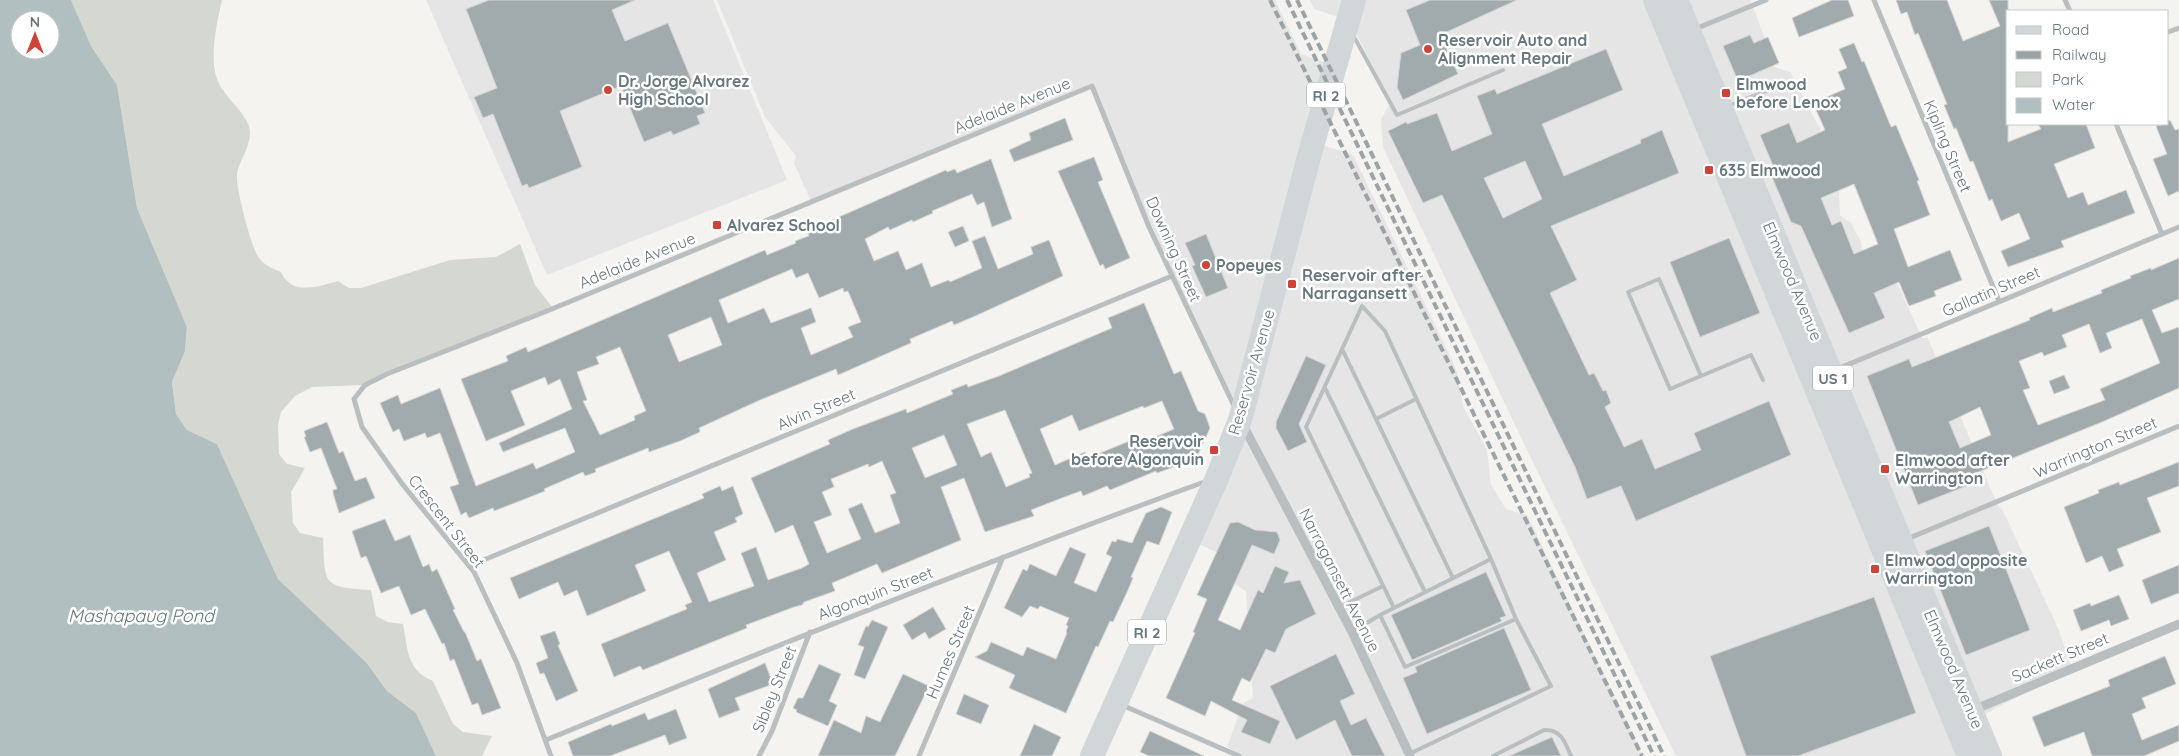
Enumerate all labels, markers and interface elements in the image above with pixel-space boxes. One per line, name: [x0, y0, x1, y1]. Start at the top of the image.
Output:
north arrow: [10, 10, 60, 60]
legend: [2006, 10, 2169, 125]
text: N: [30, 13, 40, 31]
text: Road: [2052, 20, 2089, 39]
place label: Reservoir Auto and Alignment Repair: [1438, 30, 1587, 68]
marker: Reservoir Auto and Alignment Repair: [1422, 43, 1434, 55]
text: Railway: [2052, 45, 2107, 64]
text: Park: [2052, 70, 2084, 89]
place label: Dr. Jorge Alvarez High School: [618, 71, 749, 109]
street label: Adelaide Avenue: [951, 73, 1073, 137]
place label: Elmwood before Lenox: [1736, 74, 1838, 112]
road number: RI 2: [1307, 82, 1345, 108]
marker: Dr. Jorge Alvarez High School: [602, 84, 614, 96]
marker: Elmwood before Lenox: [1720, 87, 1732, 99]
text: Water: [2052, 95, 2095, 114]
street label: Kipling Street: [1920, 97, 1976, 195]
place label: 635 Elmwood: [1719, 160, 1821, 180]
marker: 635 Elmwood: [1703, 164, 1715, 176]
street label: Downing Street: [1142, 193, 1206, 305]
place label: Alvarez School: [727, 215, 840, 235]
street label: Elmwood Avenue: [1759, 218, 1827, 344]
marker: Alvarez School: [711, 219, 723, 231]
street label: Adelaide Avenue: [576, 228, 698, 292]
place label: Popeyes: [1216, 255, 1282, 275]
marker: Popeyes: [1200, 259, 1212, 271]
street label: Gallatin Street: [1939, 261, 2043, 321]
place label: Reservoir after Narragansett: [1302, 265, 1421, 303]
marker: Reservoir after Narragansett: [1286, 278, 1298, 290]
street label: Reservoir Avenue: [1223, 307, 1279, 437]
road number: US 1: [1813, 366, 1853, 390]
street label: Alvin Street: [774, 384, 858, 434]
street label: Warrington Street: [2030, 412, 2160, 482]
place label: Reservoir before Algonquin: [1071, 431, 1204, 469]
marker: Reservoir before Algonquin: [1208, 444, 1220, 456]
place label: Elmwood after Warrington: [1895, 450, 2010, 488]
marker: Elmwood after Warrington: [1879, 463, 1891, 475]
street label: Crescent Street: [404, 470, 490, 572]
street label: Narragansett Avenue: [1295, 505, 1385, 655]
place label: Elmwood opposite Warrington: [1885, 550, 2027, 588]
street label: Algonquin Street: [814, 562, 936, 624]
marker: Elmwood opposite Warrington: [1869, 563, 1881, 575]
street label: Humes Street: [921, 602, 979, 702]
water label: Mashapaug Pond: [68, 604, 216, 627]
street label: Elmwood Avenue: [1920, 606, 1988, 732]
road number: RI 2: [1128, 620, 1166, 644]
street label: Sackett Street: [2009, 628, 2111, 686]
street label: Sibley Street: [748, 643, 800, 735]

